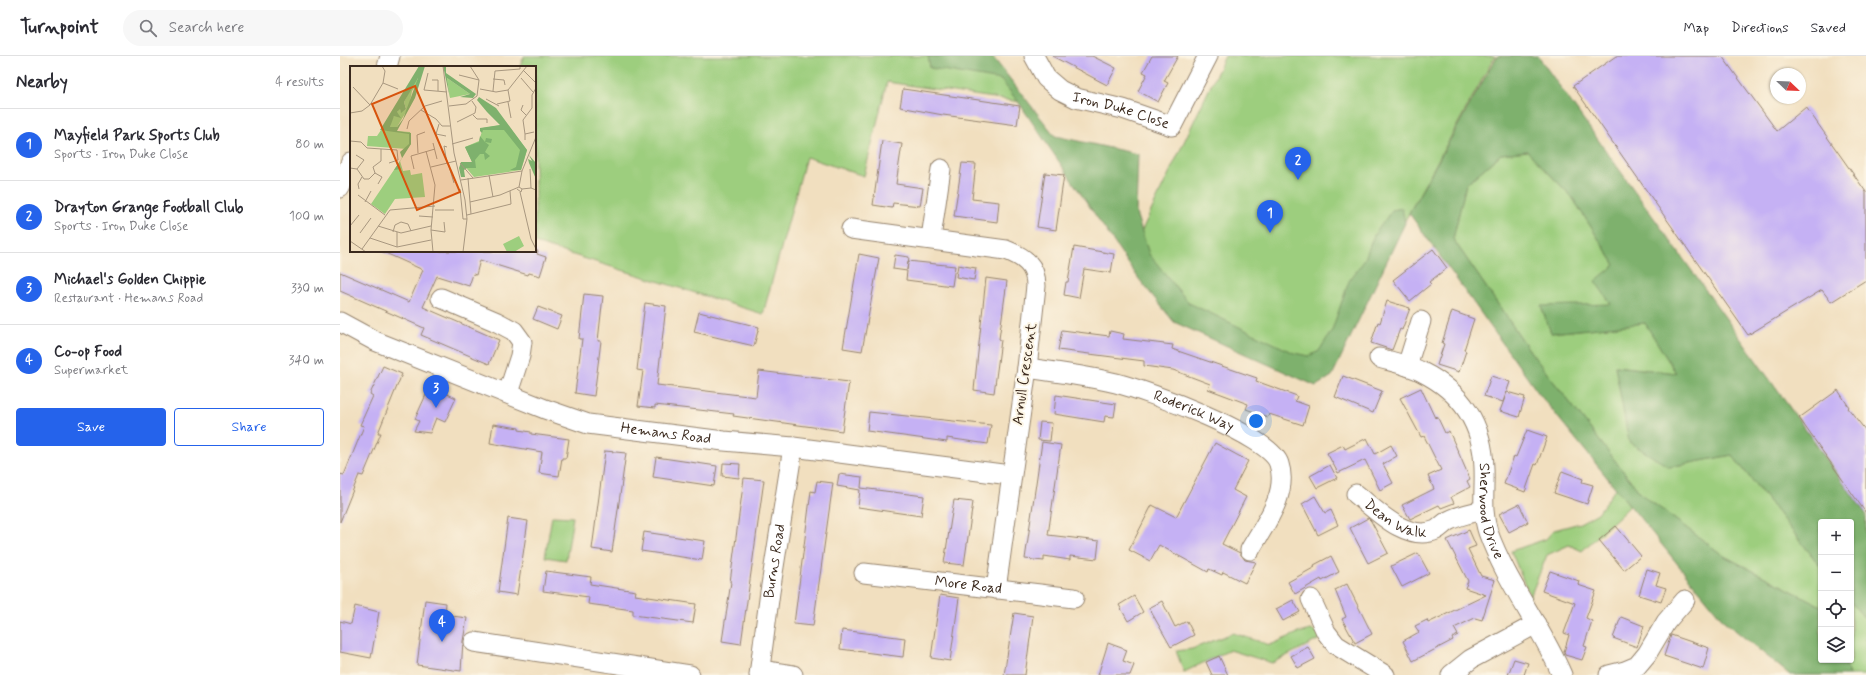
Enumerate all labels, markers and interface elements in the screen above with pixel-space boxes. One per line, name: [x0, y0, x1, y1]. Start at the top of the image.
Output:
search box: [123, 10, 403, 46]
text: Turnpoint: [20, 15, 99, 40]
icon: search: [137, 17, 159, 39]
text: Search here: [169, 18, 244, 38]
text: Map: [1683, 19, 1709, 37]
text: Directions: [1731, 19, 1789, 37]
text: Saved: [1811, 19, 1846, 37]
inset map: [350, 66, 536, 252]
north arrow: [1770, 68, 1806, 104]
text: Nearby: [16, 71, 68, 93]
text: 4 results: [275, 74, 324, 91]
street label: Iron Duke Close: [1070, 87, 1172, 134]
text: Mayfield Park Sports Club: [54, 126, 220, 146]
text: 1: [26, 136, 32, 153]
text: 80 m: [295, 136, 324, 153]
text: Sports · Iron Duke Close: [54, 146, 188, 163]
pin: 2: [1285, 147, 1311, 180]
text: Drayton Grange Football Club: [54, 198, 243, 218]
pin: 1: [1257, 200, 1283, 233]
text: 2: [26, 208, 32, 225]
text: 100 m: [289, 208, 324, 225]
text: Sports · Iron Duke Close: [54, 218, 188, 235]
text: Michael's Golden Chippie: [54, 270, 206, 290]
text: 3: [26, 280, 32, 297]
text: 330 m: [291, 280, 324, 297]
text: Restaurant · Hemans Road: [54, 290, 203, 307]
street label: Arnull Crescent: [1008, 322, 1042, 426]
text: Co-op Food: [54, 342, 122, 362]
text: 4: [25, 352, 33, 369]
text: 340 m: [289, 352, 324, 369]
text: Supermarket: [54, 362, 128, 379]
pin: 3: [423, 375, 449, 408]
street label: Roderick Way: [1151, 386, 1237, 437]
button: Save: [16, 408, 166, 446]
button: Share: [174, 408, 324, 446]
your location: [1246, 411, 1266, 431]
street label: Hemans Road: [620, 418, 712, 449]
street label: Sherwood Drive: [1474, 463, 1508, 563]
street label: Dean Walk: [1360, 495, 1427, 543]
map controls: [1818, 519, 1854, 663]
button: +: [1818, 519, 1854, 555]
street label: Burns Road: [759, 523, 791, 599]
button: −: [1818, 555, 1854, 591]
street label: More Road: [934, 572, 1003, 599]
button: locate: [1818, 591, 1854, 627]
pin: 4: [429, 609, 455, 642]
button: layers: [1818, 627, 1854, 663]

